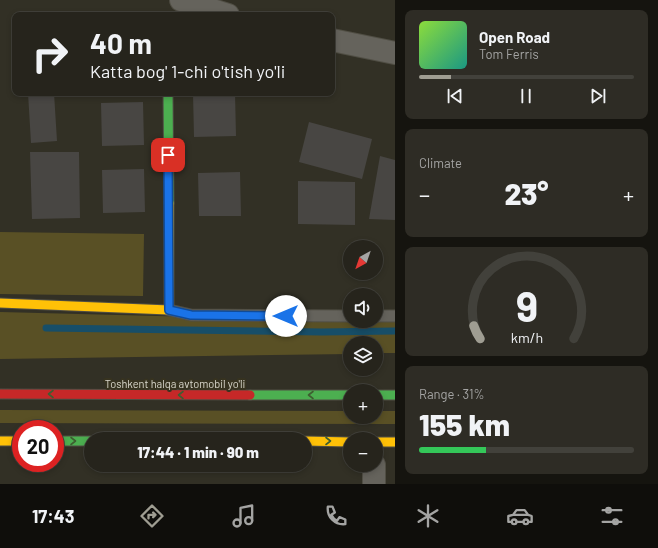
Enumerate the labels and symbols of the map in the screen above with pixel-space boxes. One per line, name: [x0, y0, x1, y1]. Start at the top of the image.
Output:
pin: [151, 138, 185, 172]
north arrow: [343, 240, 383, 280]
position arrow: [265, 295, 307, 337]
street label: Toshkent halqa avtomobil yo'li: [105, 377, 246, 390]
one-way arrow: [48, 390, 54, 398]
one-way arrow: [178, 391, 184, 399]
one-way arrow: [308, 391, 314, 399]
speed limit sign: 20: [12, 420, 64, 472]
one-way arrow: [70, 437, 76, 445]
one-way arrow: [325, 437, 331, 445]

